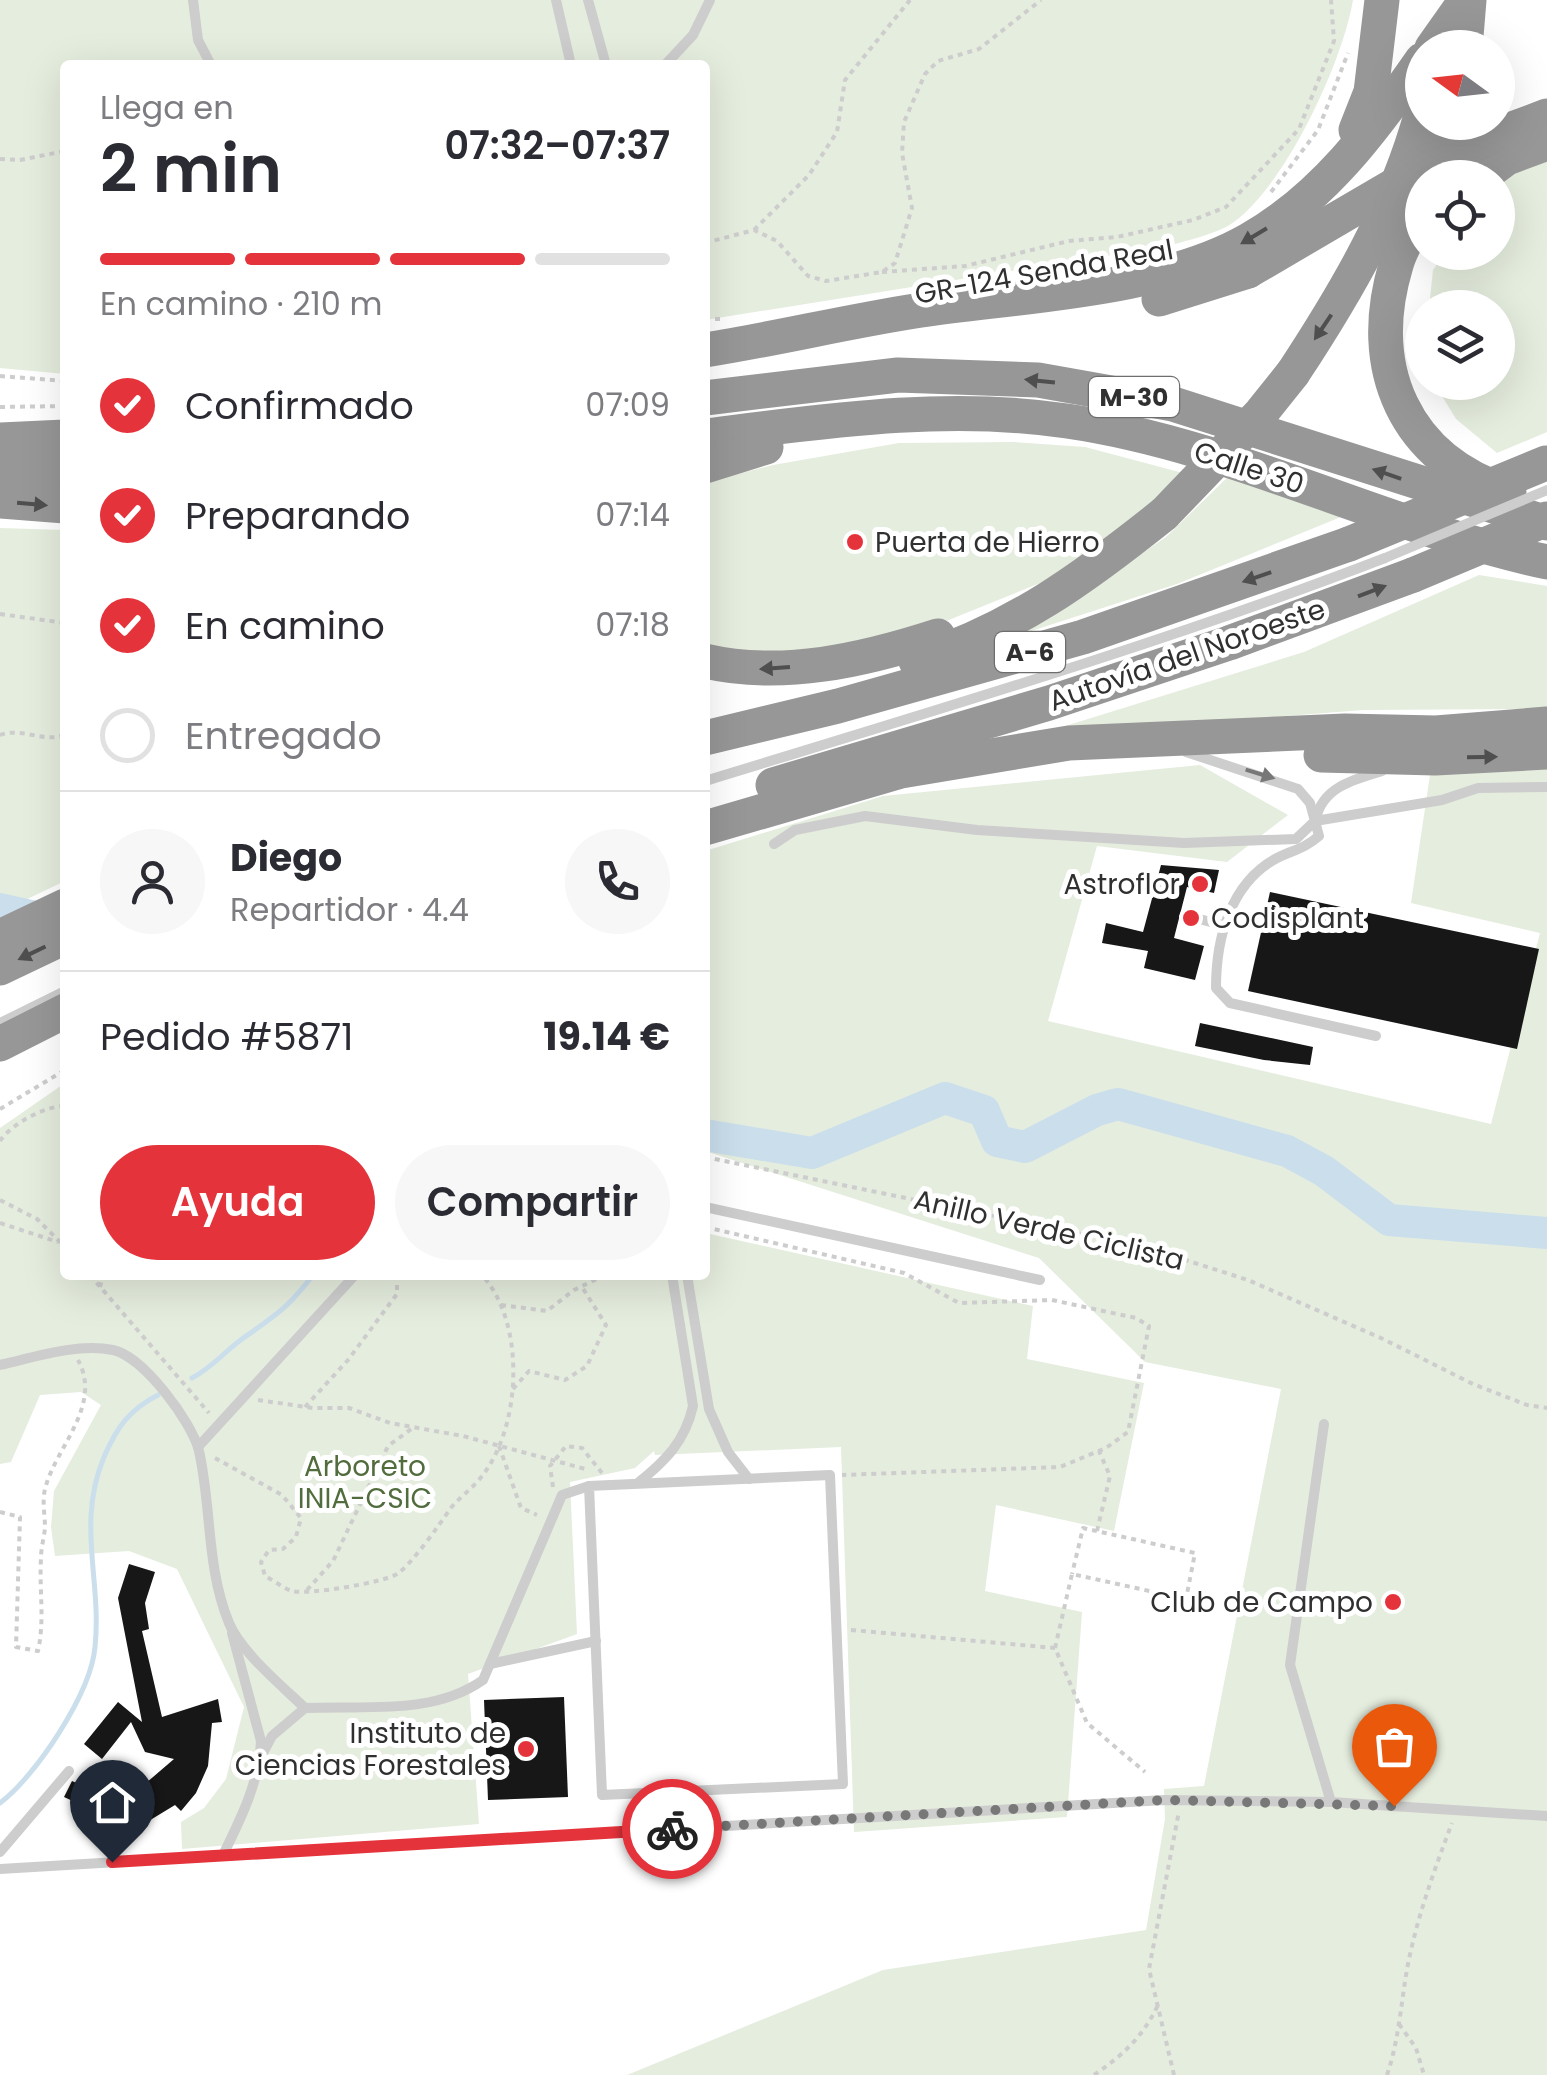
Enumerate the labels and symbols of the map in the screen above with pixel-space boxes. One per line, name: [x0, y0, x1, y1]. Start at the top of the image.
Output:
north arrow: [1405, 30, 1515, 140]
one-way arrow: [1240, 227, 1268, 244]
street label: GR-124 Senda Real: [912, 230, 1176, 314]
one-way arrow: [1315, 313, 1333, 340]
one-way arrow: [1024, 373, 1055, 389]
road number: M-30: [1089, 377, 1179, 417]
street label: Calle 30: [1189, 432, 1309, 504]
one-way arrow: [1371, 466, 1401, 481]
one-way arrow: [17, 497, 49, 513]
place label: Puerta de Hierro: [875, 523, 1100, 562]
marker: Puerta de Hierro: [844, 531, 866, 553]
one-way arrow: [1241, 570, 1271, 585]
one-way arrow: [1358, 582, 1388, 598]
street label: Autovía del Noroeste: [1044, 589, 1330, 721]
road number: A-6: [995, 632, 1065, 672]
one-way arrow: [759, 660, 791, 676]
one-way arrow: [1467, 749, 1499, 765]
one-way arrow: [1245, 767, 1275, 782]
place label: Astroflor: [1063, 865, 1180, 904]
marker: Astroflor: [1189, 873, 1211, 895]
place label: Codisplant: [1211, 899, 1364, 938]
marker: Codisplant: [1180, 907, 1202, 929]
one-way arrow: [18, 944, 47, 961]
street label: Anillo Verde Ciclista: [910, 1180, 1188, 1280]
park label: Arboreto INIA-CSIC: [298, 1447, 432, 1518]
place label: Club de Campo: [1150, 1583, 1373, 1622]
marker: Club de Campo: [1382, 1591, 1404, 1613]
pin: [1352, 1704, 1437, 1807]
place label: Instituto de Ciencias Forestales: [235, 1714, 506, 1785]
marker: Instituto de Ciencias Forestales: [515, 1738, 537, 1760]
pin: [70, 1760, 155, 1863]
courier: [622, 1779, 722, 1879]

